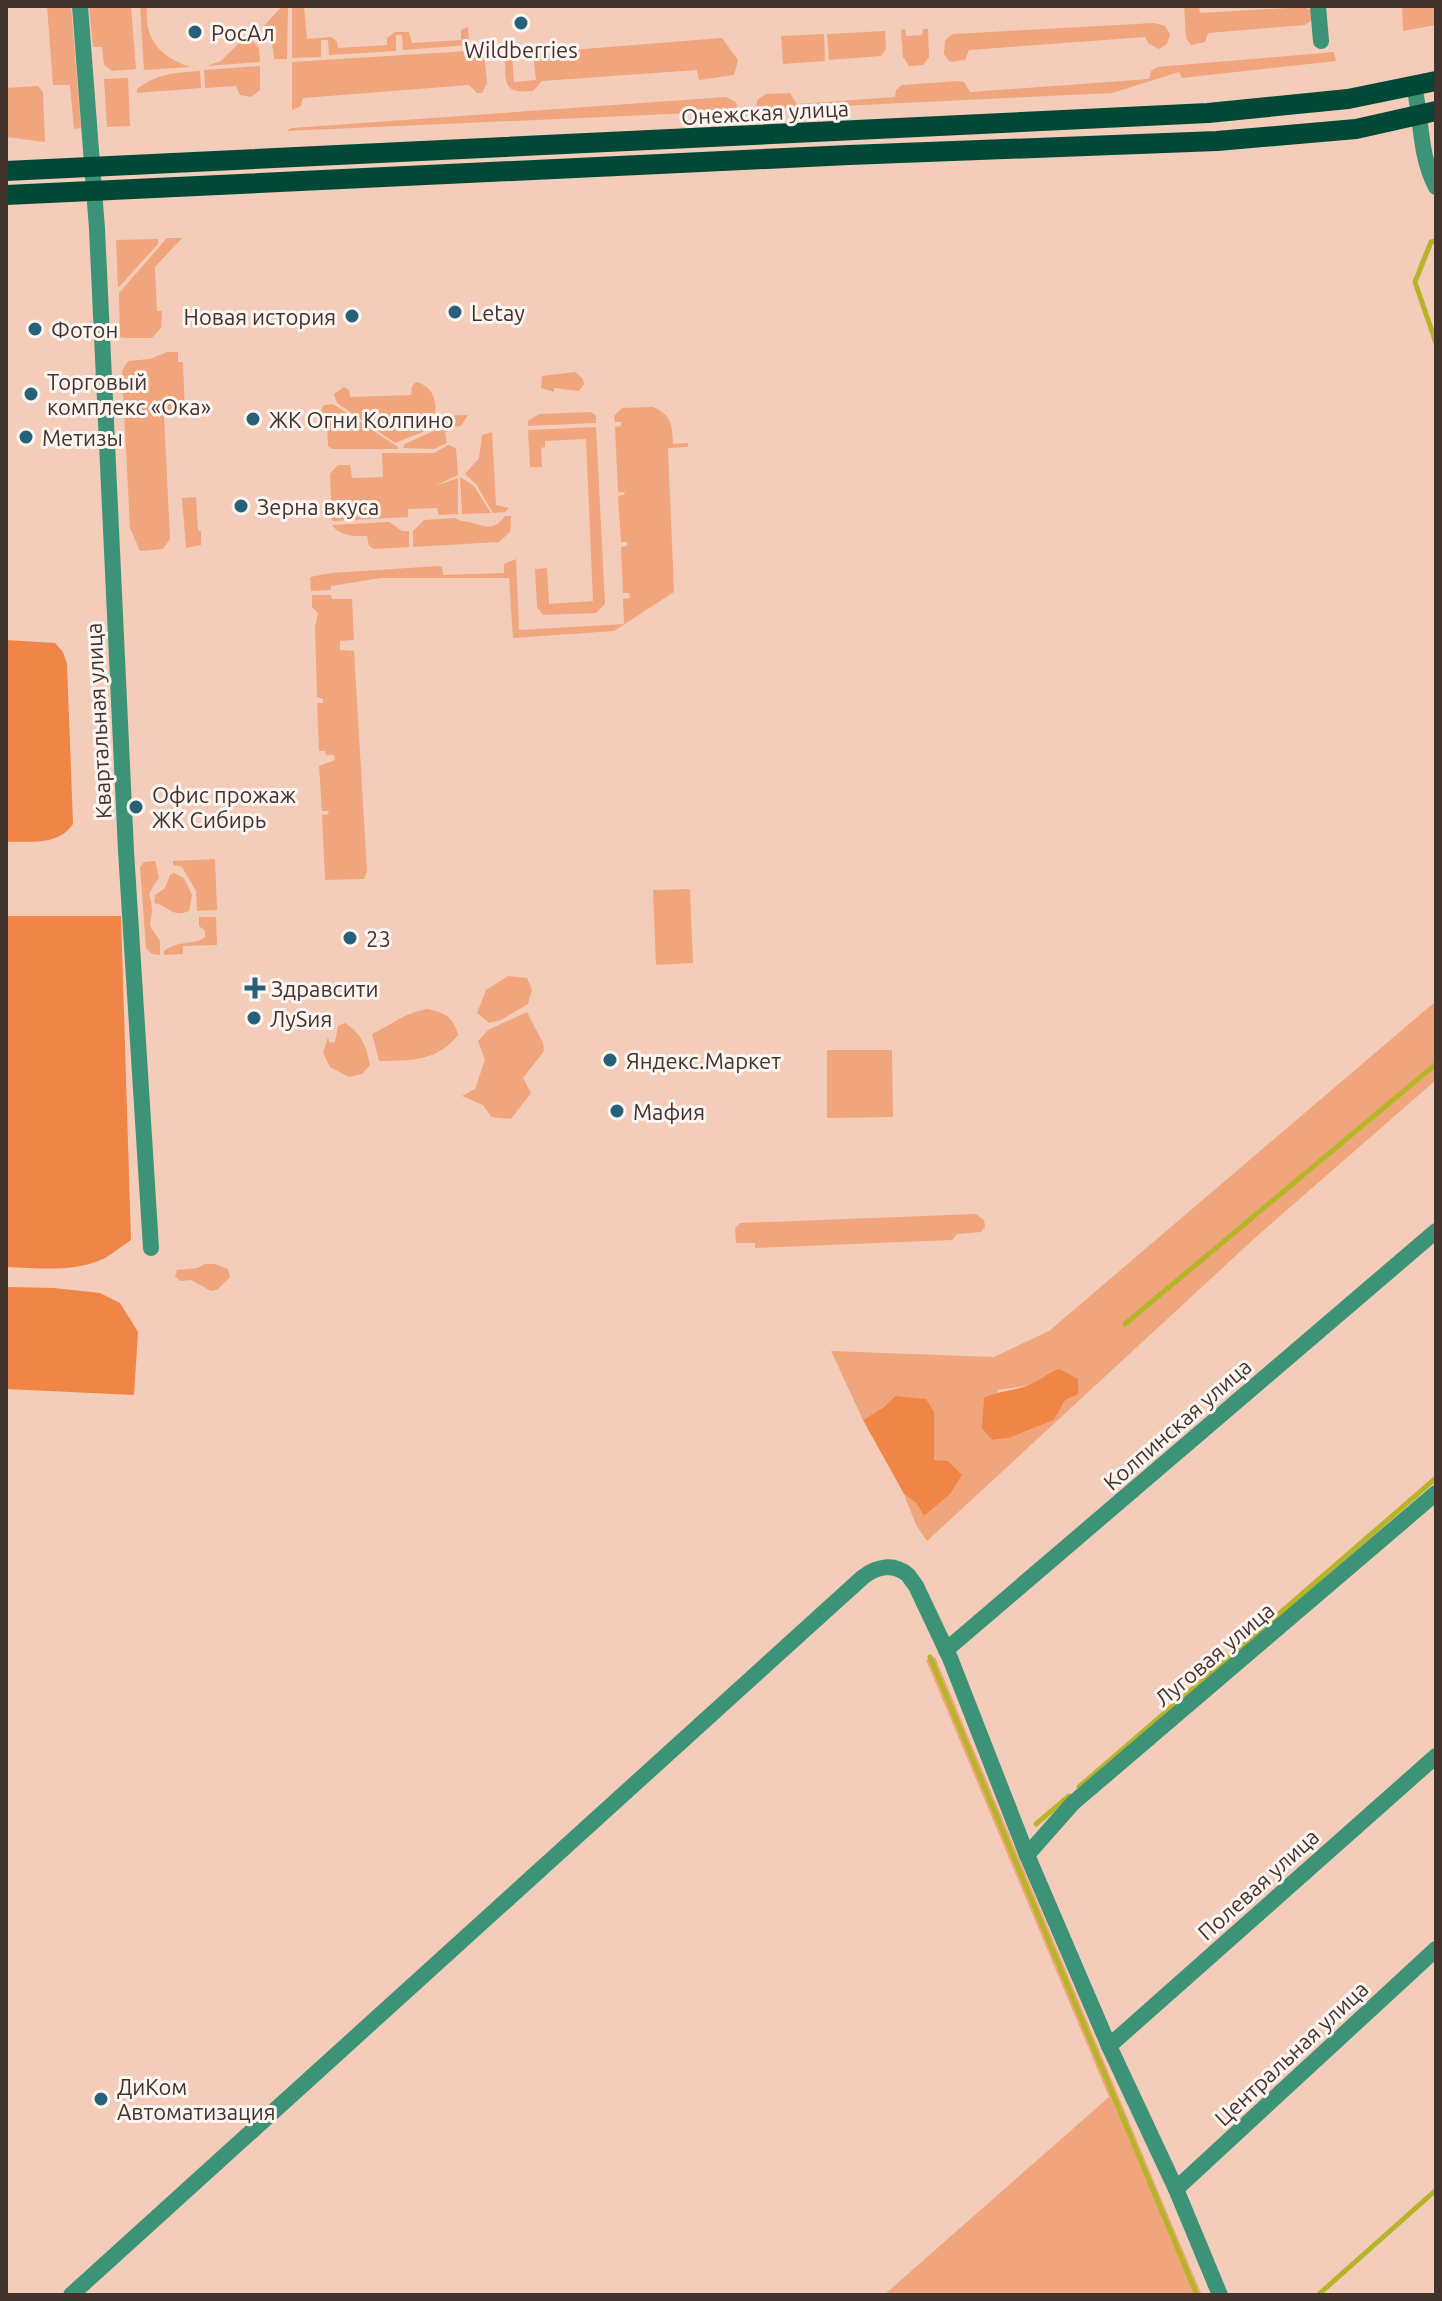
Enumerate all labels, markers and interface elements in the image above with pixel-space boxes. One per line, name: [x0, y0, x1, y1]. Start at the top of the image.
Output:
marker: Wildberries: [512, 14, 530, 32]
place label: РосАл: [211, 20, 275, 45]
marker: РосАл: [186, 23, 204, 41]
place label: Wildberries: [464, 37, 578, 62]
street label: Онежская улица: [680, 95, 850, 129]
place label: Letay: [471, 300, 525, 325]
marker: Letay: [446, 303, 464, 321]
place label: Новая история: [184, 304, 336, 329]
marker: Новая история: [343, 307, 361, 325]
place label: Фотон: [51, 317, 118, 342]
marker: Фотон: [26, 320, 44, 338]
place label: Торговый комплекс «Ока»: [47, 369, 211, 419]
marker: Торговый комплекс «Ока»: [22, 385, 40, 403]
place label: ЖК Огни Колпино: [269, 407, 454, 432]
marker: ЖК Огни Колпино: [244, 410, 262, 428]
place label: Метизы: [42, 425, 123, 450]
marker: Метизы: [17, 428, 35, 446]
place label: Зерна вкуса: [257, 494, 379, 519]
marker: Зерна вкуса: [232, 497, 250, 515]
street label: Квартальная улица: [80, 622, 116, 820]
place label: Офис прожаж ЖК Сибирь: [152, 782, 296, 832]
marker: Офис прожаж ЖК Сибирь: [127, 798, 145, 816]
place label: 23: [366, 926, 391, 951]
marker: 23: [341, 929, 359, 947]
place label: Здравсити: [271, 976, 379, 1001]
marker: Здравсити: [246, 979, 264, 997]
place label: ЛуSия: [270, 1006, 332, 1031]
marker: ЛуSия: [245, 1009, 263, 1027]
place label: Яндекс.Маркет: [626, 1048, 781, 1073]
marker: Яндекс.Маркет: [601, 1051, 619, 1069]
place label: Мафия: [633, 1099, 705, 1124]
marker: Мафия: [608, 1102, 626, 1120]
street label: Колпинская улица: [1098, 1353, 1256, 1495]
street label: Луговая улица: [1149, 1597, 1279, 1711]
street label: Полевая улица: [1193, 1823, 1323, 1945]
street label: Центральная улица: [1209, 1976, 1373, 2130]
place label: ДиКом Автоматизация: [117, 2074, 276, 2124]
marker: ДиКом Автоматизация: [92, 2090, 110, 2108]

